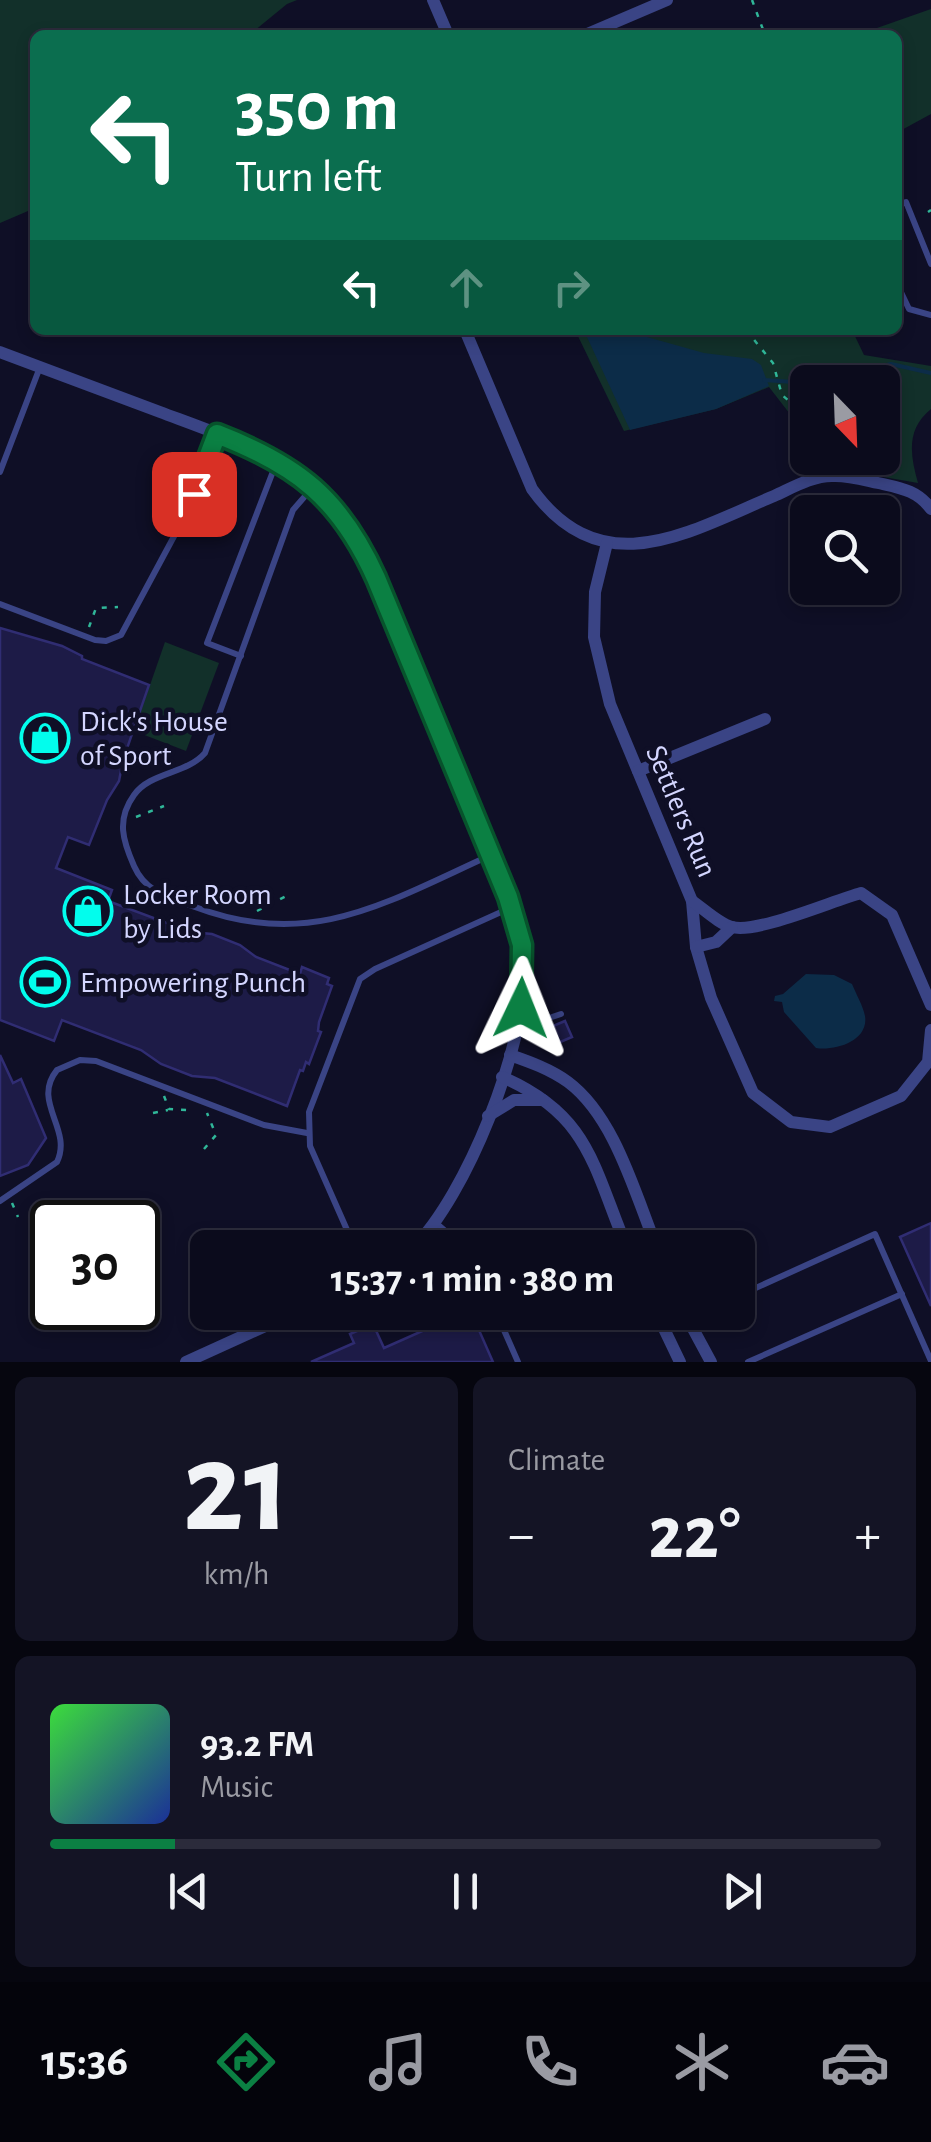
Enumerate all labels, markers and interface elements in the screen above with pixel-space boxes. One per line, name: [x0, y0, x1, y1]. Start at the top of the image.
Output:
icon: left: [70, 70, 200, 200]
text: 350 m: [235, 73, 399, 143]
text: Turn left: [235, 155, 382, 200]
icon: left: [334, 260, 389, 315]
icon: ahead: [439, 260, 494, 315]
icon: right: [544, 260, 599, 315]
north arrow: [790, 365, 900, 475]
map controls: [790, 365, 900, 605]
pin: [152, 452, 237, 537]
icon: arrive: [167, 467, 222, 522]
button: search: [790, 495, 900, 605]
place label: Dick's House of Sport: [80, 707, 228, 771]
shop icon: Dick's House of Sport: [19, 712, 71, 764]
street label: Settlers Run: [640, 741, 722, 882]
place label: Locker Room by Lids: [123, 880, 272, 944]
shop icon: Locker Room by Lids: [62, 885, 114, 937]
sports icon: Empowering Punch: [19, 956, 71, 1008]
position arrow: [469, 956, 573, 1060]
place label: Empowering Punch: [80, 968, 306, 998]
speed limit sign: 30: [30, 1200, 160, 1330]
text: 15:37 · 1 min · 380 m: [331, 1261, 614, 1299]
text: 21: [182, 1425, 291, 1555]
text: Climate: [508, 1444, 605, 1476]
text: 22°: [648, 1497, 741, 1572]
text: −: [508, 1508, 534, 1563]
text: +: [855, 1508, 881, 1563]
text: km/h: [203, 1558, 270, 1590]
text: 93.2 FM: [200, 1726, 314, 1764]
text: Music: [200, 1771, 273, 1803]
icon: previous: [161, 1864, 216, 1919]
icon: pause: [438, 1864, 493, 1919]
icon: next: [715, 1864, 770, 1919]
icon: directions: [211, 2027, 281, 2097]
icon: music: [363, 2027, 433, 2097]
icon: phone: [515, 2027, 585, 2097]
icon: climate: [667, 2027, 737, 2097]
icon: car: [820, 2027, 890, 2097]
text: 15:36: [41, 2039, 128, 2084]

